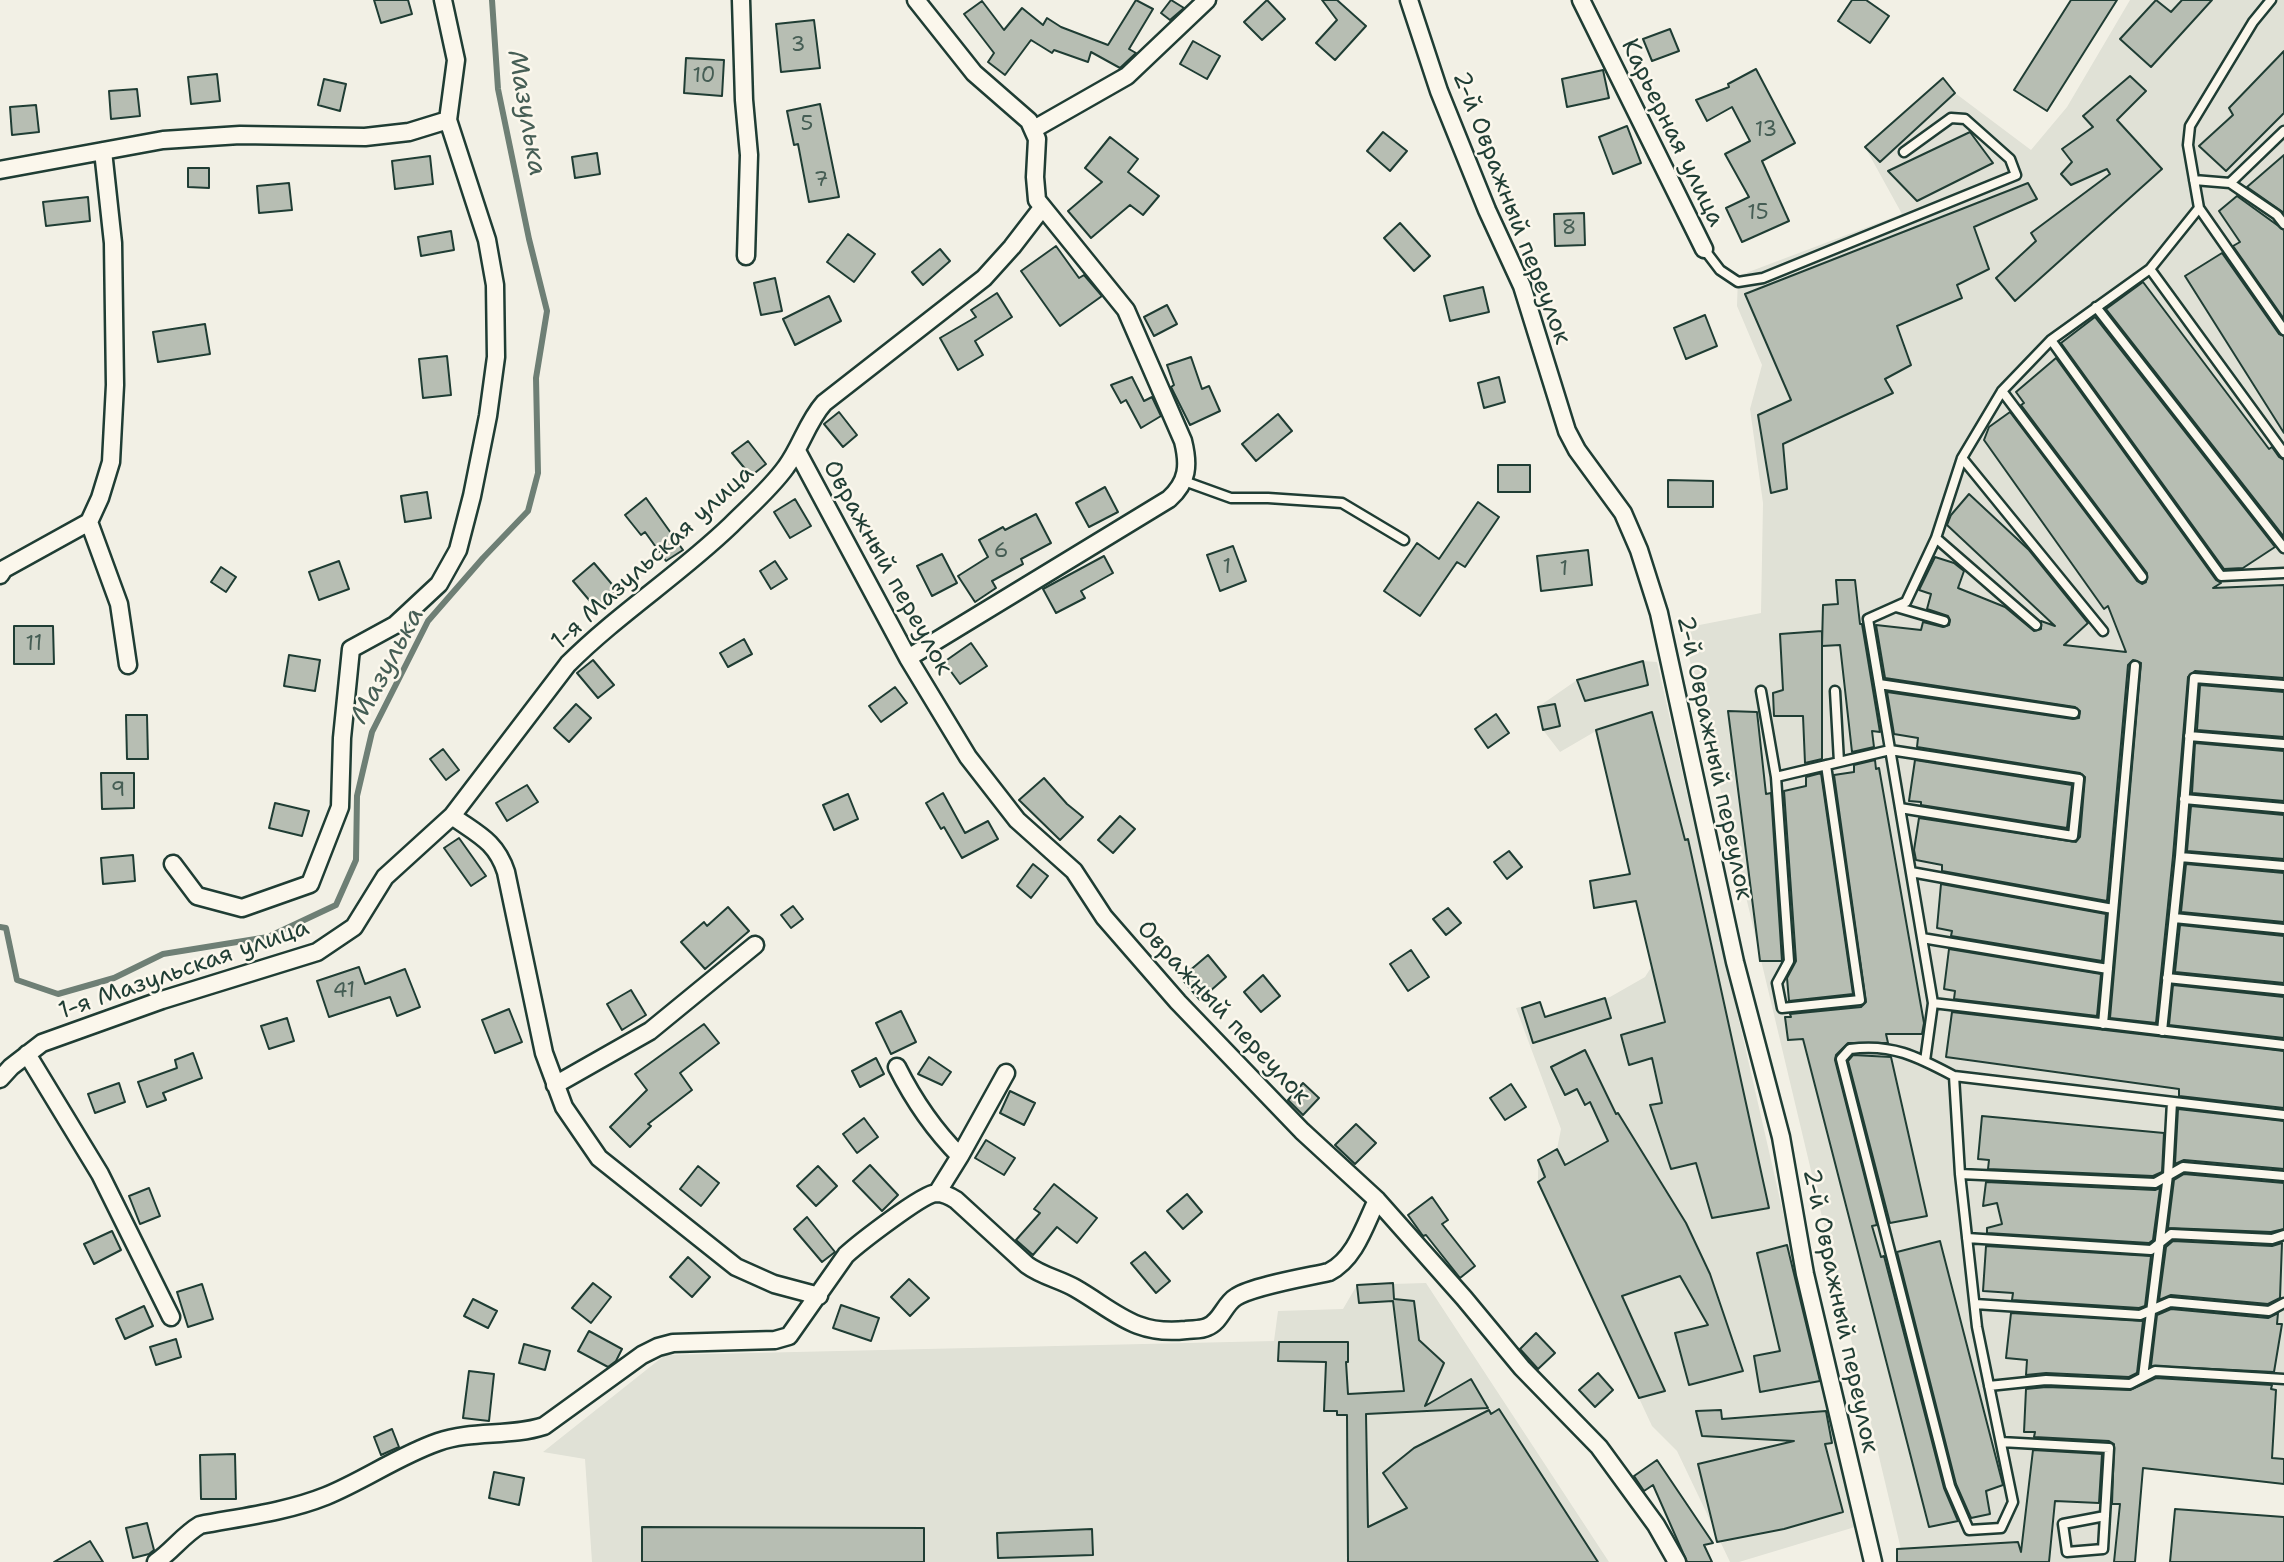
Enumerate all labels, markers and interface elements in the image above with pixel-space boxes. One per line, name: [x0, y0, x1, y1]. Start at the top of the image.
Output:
house number: 3: [791, 33, 805, 59]
street label: Карьерная улица: [1614, 34, 1730, 232]
water label: Мазулька: [500, 48, 552, 178]
house number: 10: [693, 64, 715, 90]
street label: 2-й Овражный переулок: [1446, 68, 1576, 348]
house number: 5: [801, 112, 813, 138]
house number: 13: [1755, 118, 1777, 144]
house number: 7: [814, 168, 828, 194]
house number: 15: [1747, 201, 1769, 227]
house number: 8: [1562, 216, 1576, 242]
street label: Овражный переулок: [816, 456, 958, 680]
street label: 1-я Мазульская улица: [546, 459, 760, 657]
house number: 6: [994, 539, 1008, 565]
house number: 1: [1223, 555, 1231, 581]
house number: 1: [1560, 557, 1568, 583]
water label: Мазулька: [344, 603, 432, 729]
street label: 2-й Овражный переулок: [1670, 613, 1758, 903]
house number: 11: [26, 632, 42, 658]
house number: 9: [111, 778, 125, 804]
street label: 1-я Мазульская улица: [55, 914, 313, 1026]
street label: Овражный переулок: [1130, 915, 1316, 1111]
house number: 41: [333, 979, 355, 1005]
street label: 2-й Овражный переулок: [1796, 1166, 1884, 1456]

